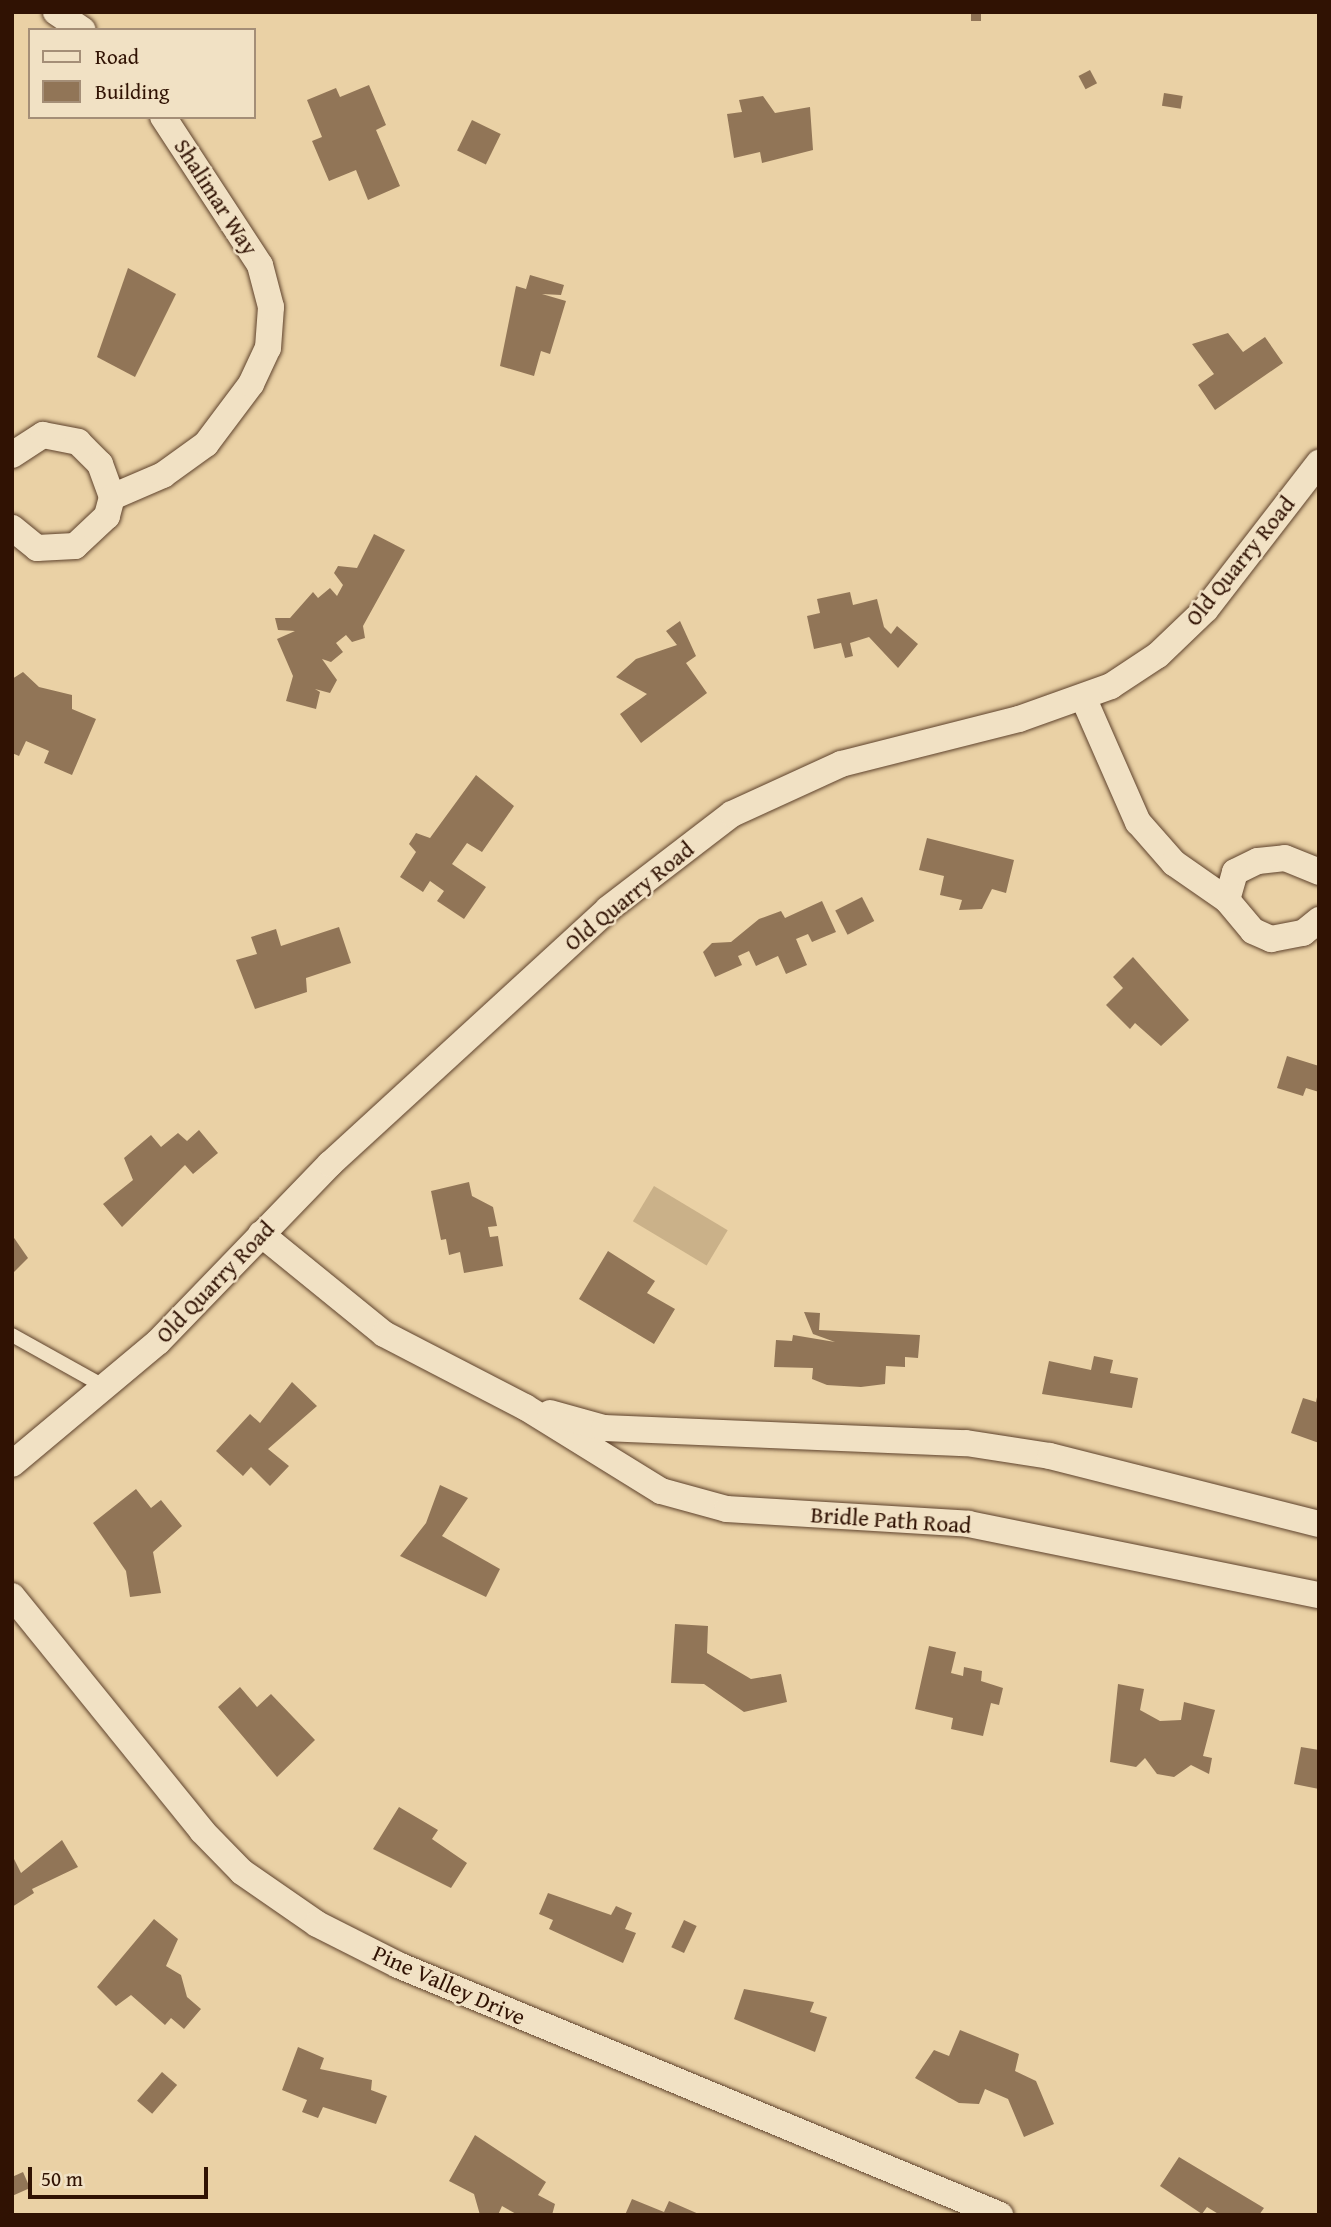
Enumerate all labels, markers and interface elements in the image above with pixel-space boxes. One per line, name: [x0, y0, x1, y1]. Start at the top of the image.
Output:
legend: [28, 28, 256, 119]
text: Road: [95, 41, 139, 72]
text: Building: [95, 76, 169, 107]
street label: Shalimar Way: [168, 134, 264, 260]
street label: Old Quarry Road: [1179, 491, 1301, 631]
street label: Old Quarry Road: [559, 835, 699, 957]
street label: Old Quarry Road: [150, 1215, 280, 1349]
street label: Bridle Path Road: [810, 1501, 972, 1539]
street label: Pine Valley Drive: [368, 1939, 530, 2031]
scale bar: [32, 2154, 212, 2198]
text: 50 m: [41, 2163, 83, 2194]

